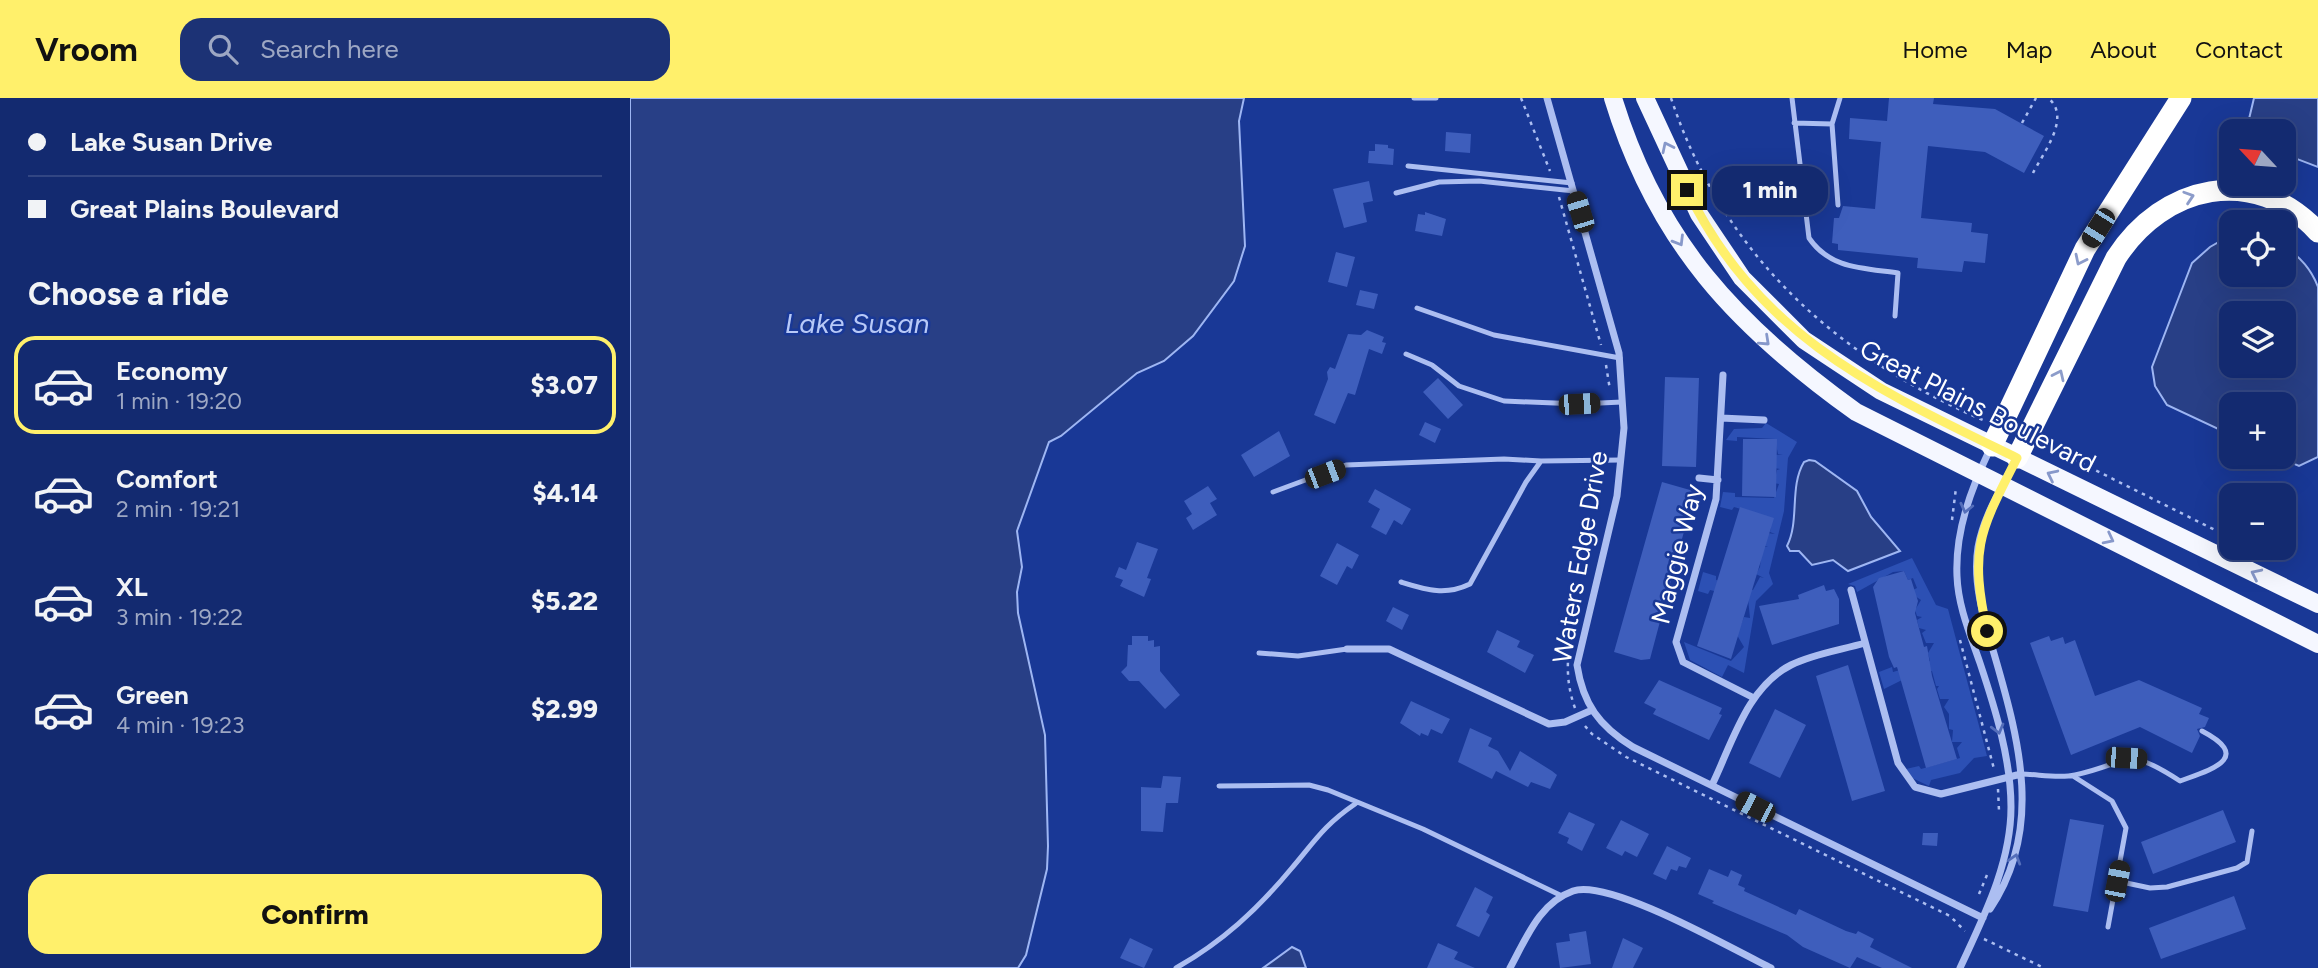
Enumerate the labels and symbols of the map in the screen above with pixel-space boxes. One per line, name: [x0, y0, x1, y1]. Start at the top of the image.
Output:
north arrow: [2219, 119, 2296, 196]
one-way arrow: [1661, 142, 1675, 154]
callout: 1 min: [1712, 166, 1827, 214]
route end: [1671, 174, 1703, 206]
car: [1564, 189, 1597, 235]
one-way arrow: [2182, 191, 2194, 205]
car: [2078, 205, 2119, 251]
one-way arrow: [1671, 233, 1684, 246]
one-way arrow: [2074, 253, 2088, 265]
water label: Lake Susan: [785, 306, 929, 340]
one-way arrow: [1757, 332, 1770, 345]
street label: Great Plains Boulevard: [1854, 333, 2102, 479]
one-way arrow: [2050, 370, 2064, 382]
car: [1558, 392, 1601, 416]
street label: Waters Edge Drive: [1546, 448, 1614, 666]
car: [1302, 457, 1349, 491]
one-way arrow: [2047, 469, 2059, 483]
street label: Maggie Way: [1644, 480, 1710, 627]
one-way arrow: [1960, 502, 1974, 514]
one-way arrow: [2102, 530, 2114, 544]
one-way arrow: [2251, 569, 2263, 583]
route start: [1971, 615, 2003, 647]
one-way arrow: [1990, 723, 2004, 735]
car: [2105, 746, 2148, 770]
car: [1732, 788, 1779, 826]
one-way arrow: [2007, 853, 2021, 865]
car: [2103, 858, 2132, 904]

